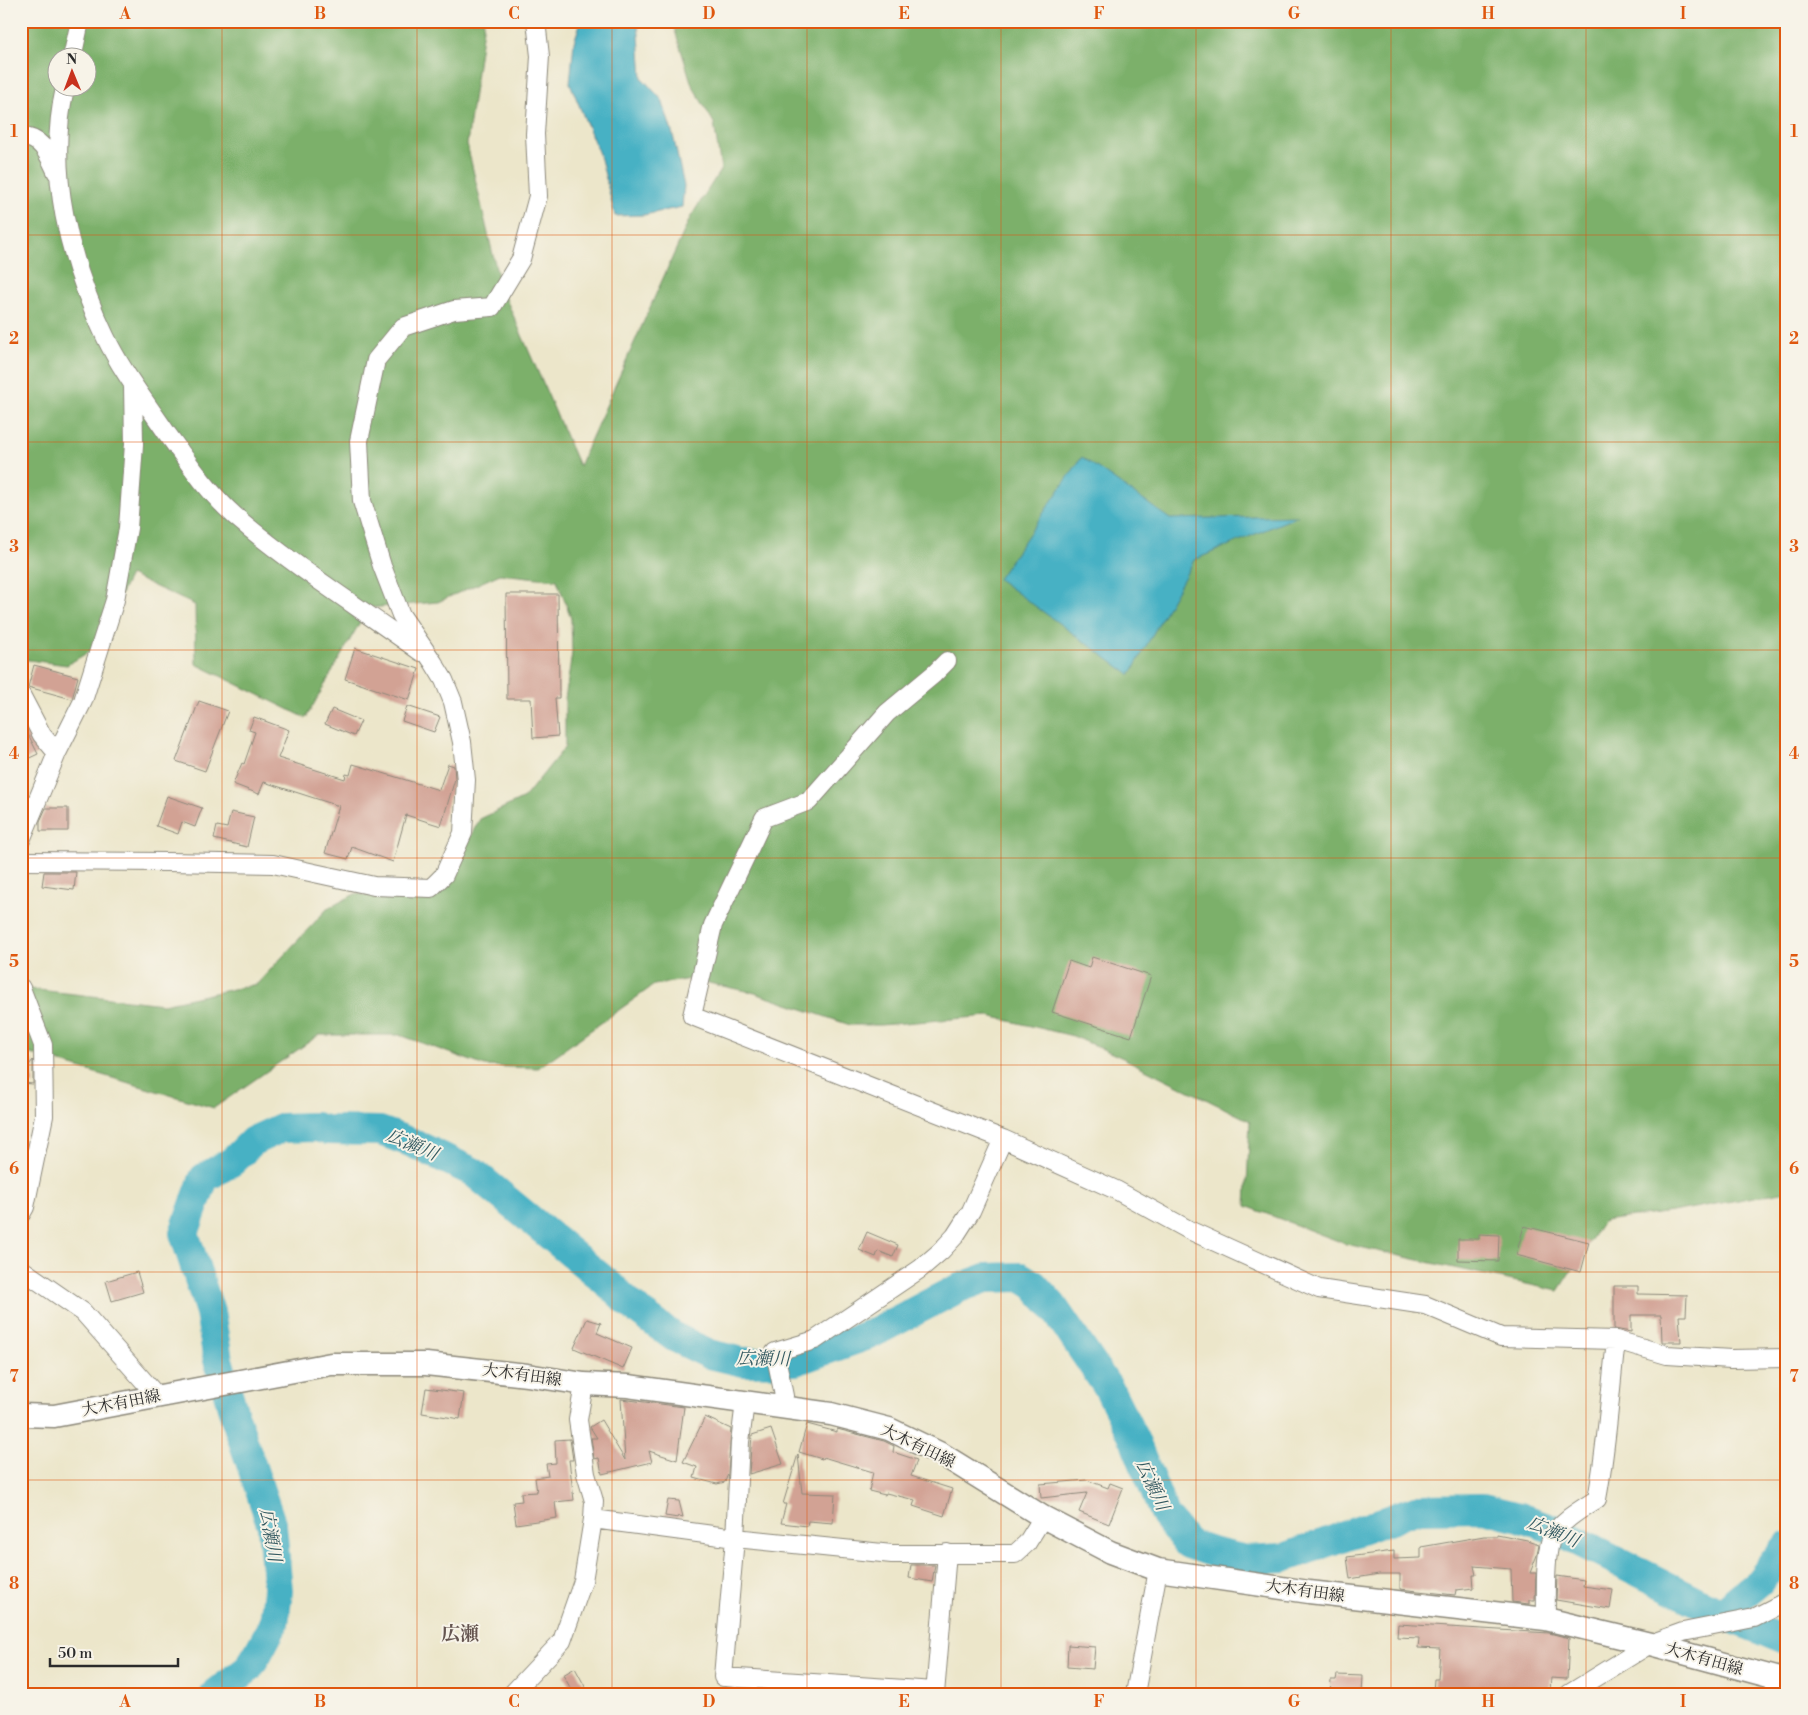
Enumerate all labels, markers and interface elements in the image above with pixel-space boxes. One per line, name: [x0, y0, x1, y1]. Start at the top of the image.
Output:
text: A: [118, 4, 131, 24]
text: B: [314, 4, 326, 24]
text: C: [508, 4, 520, 24]
text: D: [703, 4, 716, 24]
text: E: [898, 4, 910, 24]
text: F: [1093, 4, 1105, 24]
text: G: [1288, 4, 1301, 24]
text: H: [1481, 4, 1495, 24]
text: I: [1680, 4, 1686, 24]
north arrow: [48, 48, 98, 98]
text: N: [66, 51, 77, 69]
text: 1: [10, 122, 18, 142]
text: 1: [1790, 122, 1798, 142]
text: 2: [9, 329, 19, 349]
text: 2: [1789, 329, 1799, 349]
text: 3: [9, 537, 19, 557]
text: 3: [1789, 537, 1799, 557]
text: 4: [9, 744, 20, 764]
text: 4: [1789, 744, 1800, 764]
text: 5: [9, 952, 19, 972]
text: 5: [1789, 952, 1799, 972]
water label: 広瀬川: [383, 1124, 443, 1167]
text: 6: [9, 1159, 19, 1179]
text: 6: [1789, 1159, 1799, 1179]
water label: 広瀬川: [736, 1347, 792, 1371]
street label: 大木有田線: [481, 1360, 563, 1390]
text: 7: [9, 1367, 19, 1387]
text: 7: [1789, 1367, 1799, 1387]
street label: 大木有田線: [80, 1386, 162, 1420]
street label: 大木有田線: [878, 1419, 958, 1473]
water label: 広瀬川: [1130, 1456, 1175, 1516]
water label: 広瀬川: [254, 1506, 286, 1566]
water label: 広瀬川: [1524, 1511, 1584, 1554]
text: 8: [9, 1574, 19, 1594]
text: 8: [1789, 1574, 1799, 1594]
street label: 大木有田線: [1264, 1576, 1346, 1606]
district label: 広瀬: [441, 1622, 479, 1646]
scale bar: [50, 1635, 178, 1667]
street label: 大木有田線: [1663, 1638, 1745, 1680]
text: 50 m: [58, 1644, 92, 1663]
text: A: [118, 1692, 131, 1712]
text: B: [314, 1692, 326, 1712]
text: C: [508, 1692, 520, 1712]
text: D: [703, 1692, 716, 1712]
text: E: [898, 1692, 910, 1712]
text: F: [1093, 1692, 1105, 1712]
text: G: [1288, 1692, 1301, 1712]
text: H: [1481, 1692, 1495, 1712]
text: I: [1680, 1692, 1686, 1712]

